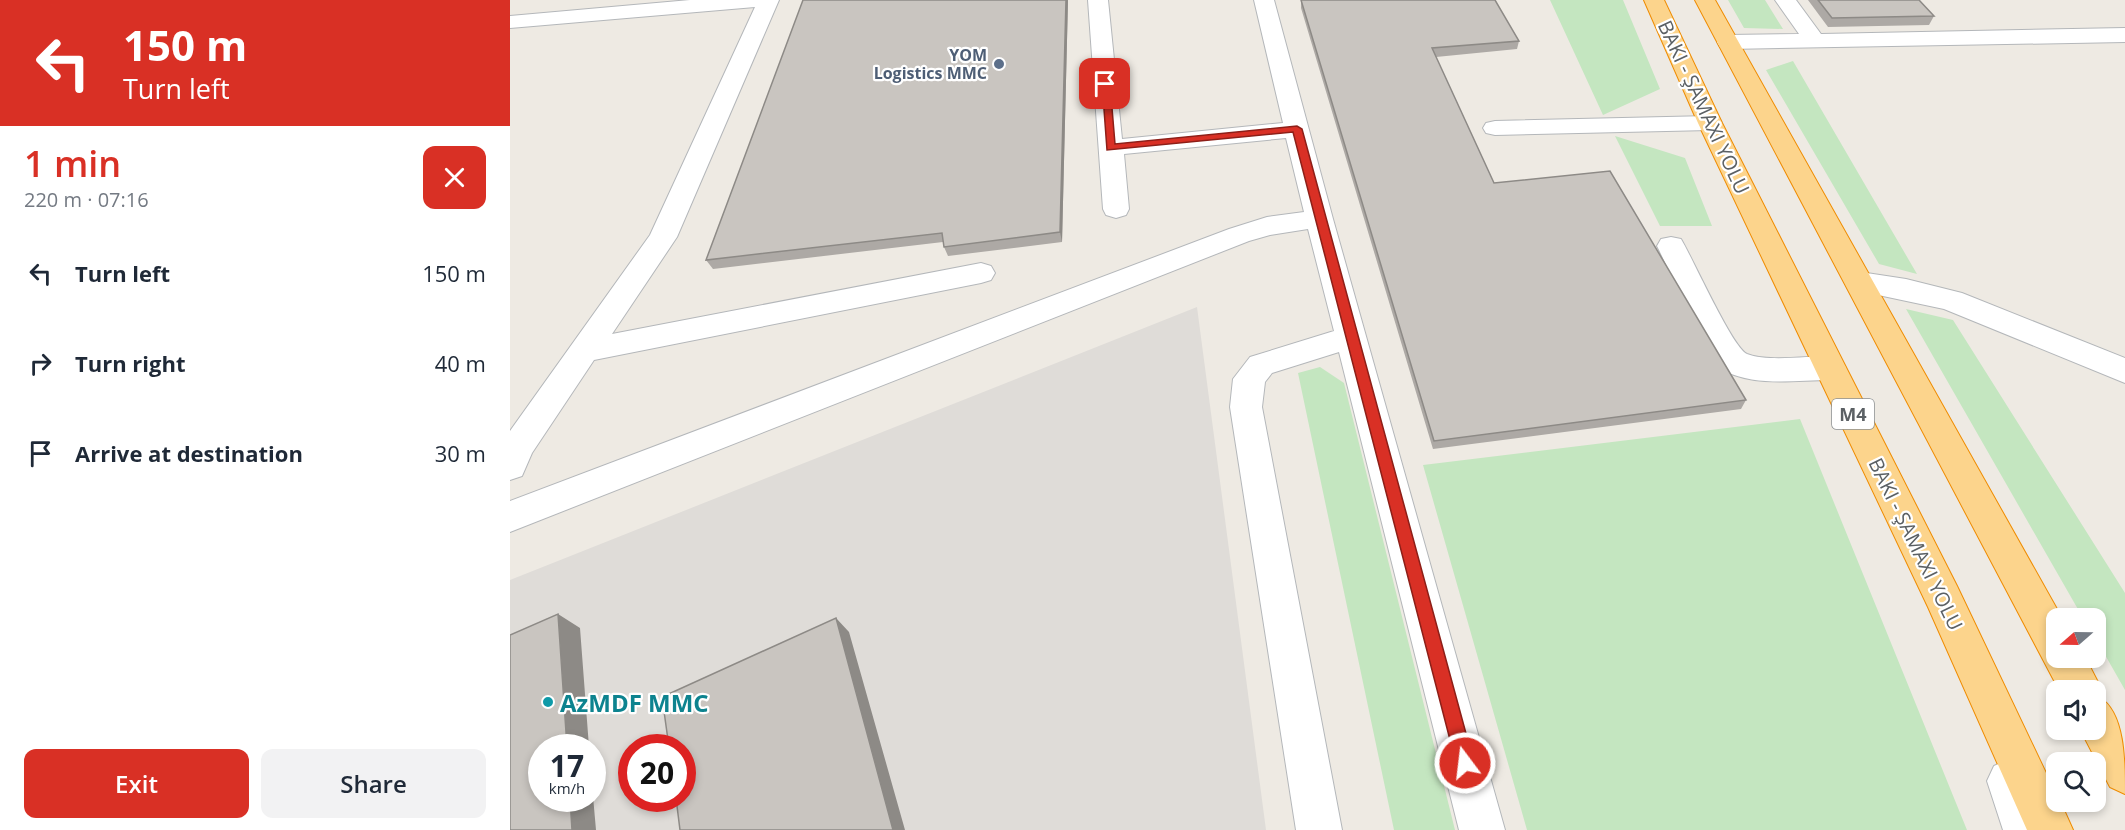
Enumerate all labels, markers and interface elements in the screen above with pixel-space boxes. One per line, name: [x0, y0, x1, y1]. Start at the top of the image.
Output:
text: 150 m: [123, 16, 247, 73]
street label: BAKI - ŞAMAXI YOLU: [1652, 16, 1756, 198]
icon: left: [24, 24, 102, 102]
place label: YOM Logistics MMC: [874, 44, 987, 84]
marker: YOM Logistics MMC: [992, 57, 1006, 71]
pin: [1079, 58, 1130, 109]
icon: arrive: [1088, 67, 1121, 100]
text: Turn left: [123, 70, 230, 107]
text: 1 min: [24, 139, 121, 188]
button: close: [423, 146, 486, 209]
text: 220 m · 07:16: [24, 186, 149, 213]
icon: left: [24, 257, 57, 290]
text: Turn left: [75, 258, 170, 288]
text: 150 m: [422, 258, 486, 288]
icon: right: [24, 347, 57, 380]
text: Turn right: [75, 348, 186, 378]
text: 40 m: [435, 348, 486, 378]
road number: M4: [1832, 399, 1874, 429]
icon: arrive: [24, 437, 57, 470]
text: Arrive at destination: [75, 438, 303, 468]
text: 30 m: [435, 438, 486, 468]
street label: BAKI - ŞAMAXI YOLU: [1863, 453, 1969, 635]
north arrow: [2046, 608, 2106, 668]
map controls: [2046, 608, 2106, 812]
button: sound: [2046, 680, 2106, 740]
place label: AzMDF MMC: [560, 686, 709, 719]
marker: AzMDF MMC: [541, 695, 555, 709]
position arrow: [1433, 731, 1497, 795]
speed limit sign: 20: [618, 734, 696, 812]
text: 17: [550, 745, 584, 786]
button: Exit: [24, 749, 249, 818]
button: Share: [261, 749, 486, 818]
button: search: [2046, 752, 2106, 812]
text: km/h: [549, 778, 585, 798]

